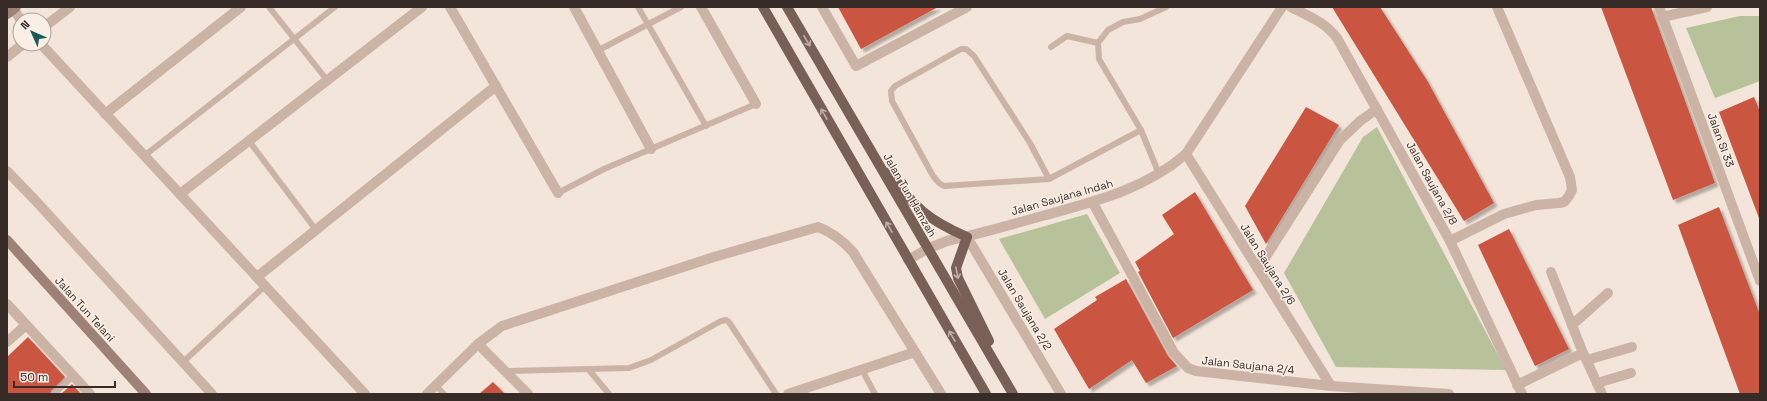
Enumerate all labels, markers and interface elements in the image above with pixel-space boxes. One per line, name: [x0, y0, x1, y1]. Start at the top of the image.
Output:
north arrow: [12, 12, 52, 52]
text: N: [17, 17, 32, 32]
one-way arrow: [804, 35, 812, 47]
one-way arrow: [819, 108, 827, 120]
street label: Jalan SI 33: [1705, 111, 1737, 169]
street label: Jalan Saujana 2/8: [1403, 139, 1461, 227]
street label: Jalan Tun Hamzah: [880, 151, 940, 239]
street label: Jalan Saujana Indah: [1009, 176, 1115, 218]
one-way arrow: [884, 221, 892, 233]
street label: Jalan Saujana 2/6: [1237, 221, 1299, 307]
street label: Jalan Saujana 2/2: [995, 265, 1055, 353]
one-way arrow: [954, 267, 962, 280]
street label: Jalan Tun Telani: [52, 274, 118, 345]
one-way arrow: [947, 331, 955, 343]
street label: Jalan Saujana 2/4: [1201, 353, 1295, 377]
scale bar: [14, 363, 115, 389]
text: 50 m: [20, 369, 48, 385]

